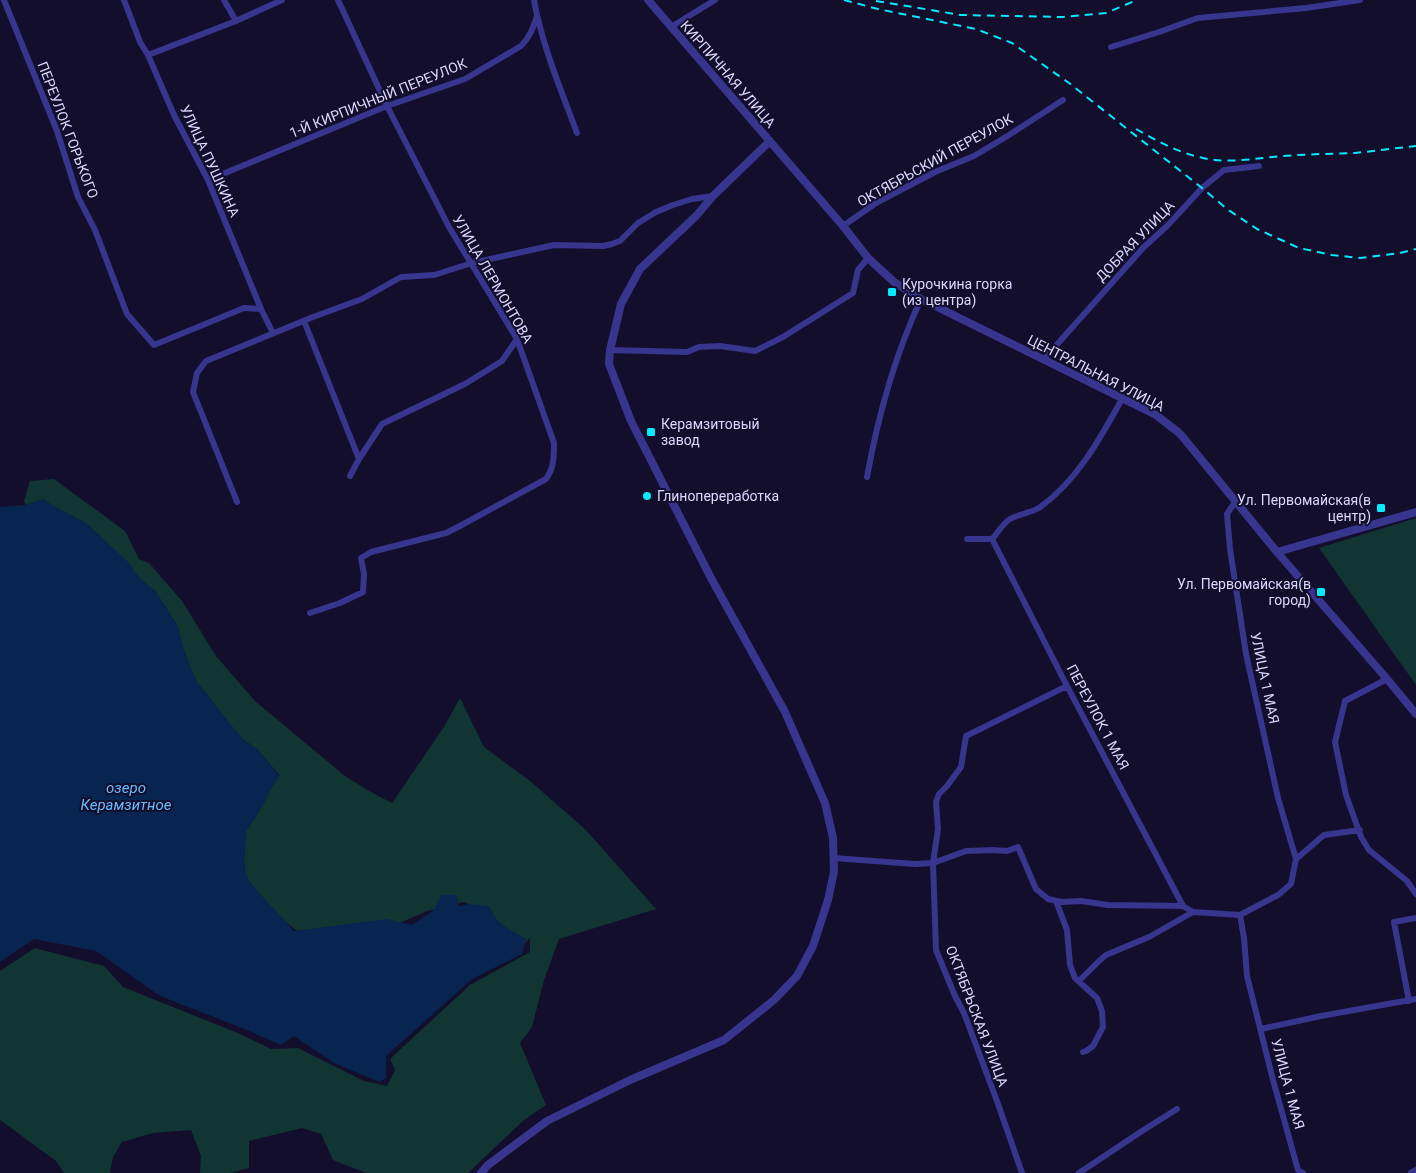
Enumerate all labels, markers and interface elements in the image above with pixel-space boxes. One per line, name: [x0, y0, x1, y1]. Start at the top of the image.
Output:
street label: КИРПИЧНАЯ УЛИЦА: [677, 17, 779, 131]
street label: 1-Й КИРПИЧНЫЙ ПЕРЕУЛОК: [287, 55, 469, 141]
street label: ПЕРЕУЛОК ГОРЬКОГО: [35, 59, 101, 201]
street label: УЛИЦА ПУШКИНА: [177, 103, 243, 219]
street label: ОКТЯБРЬСКИЙ ПЕРЕУЛОК: [854, 110, 1016, 210]
street label: ДОБРАЯ УЛИЦА: [1092, 197, 1178, 285]
street label: УЛИЦА ЛЕРМОНТОВА: [450, 212, 536, 346]
place label: Курочкина горка (из центра): [902, 276, 1012, 309]
marker: Курочкина горка (из центра): [886, 286, 898, 298]
street label: ЦЕНТРАЛЬНАЯ УЛИЦА: [1025, 331, 1167, 415]
place label: Керамзитовый завод: [661, 416, 760, 448]
marker: Керамзитовый завод: [645, 426, 657, 438]
place label: Глинопереработка: [657, 488, 779, 504]
marker: Глинопереработка: [641, 490, 653, 502]
place label: Ул. Первомайская(в центр): [1237, 492, 1371, 525]
marker: Ул. Первомайская(в центр): [1375, 502, 1387, 514]
place label: Ул. Первомайская(в город): [1177, 576, 1311, 609]
marker: Ул. Первомайская(в город): [1315, 586, 1327, 598]
street label: УЛИЦА 1 МАЯ: [1248, 631, 1282, 725]
street label: ПЕРЕУЛОК 1 МАЯ: [1063, 662, 1133, 772]
water label: озеро Керамзитное: [81, 779, 172, 814]
street label: ОКТЯБРЬСКАЯ УЛИЦА: [943, 943, 1011, 1089]
street label: УЛИЦА 1 МАЯ: [1268, 1037, 1308, 1131]

